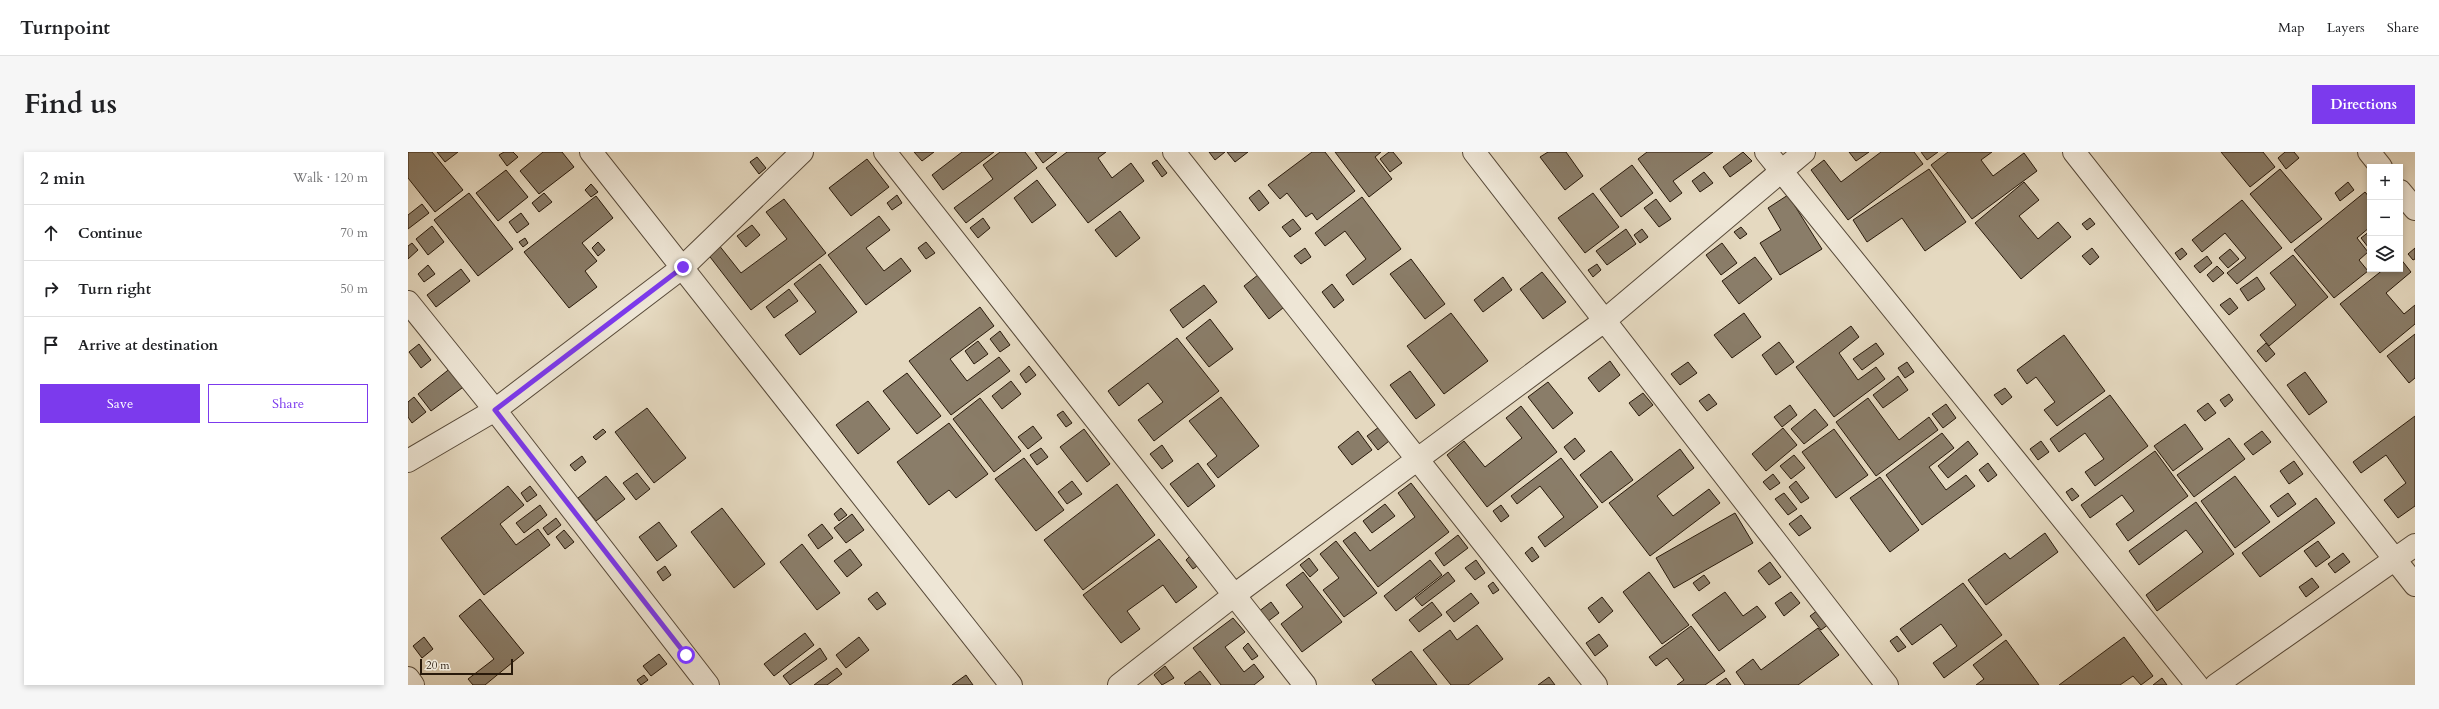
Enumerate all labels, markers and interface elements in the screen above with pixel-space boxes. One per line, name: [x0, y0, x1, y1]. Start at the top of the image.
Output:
text: Turnpoint: [20, 15, 110, 41]
text: Map: [2278, 18, 2305, 37]
text: Layers: [2327, 18, 2365, 37]
text: Share: [2387, 18, 2419, 37]
text: Find us: [24, 85, 117, 123]
button: Directions: [2312, 85, 2415, 124]
map controls: [2367, 164, 2403, 272]
button: +: [2367, 164, 2403, 200]
text: 2 min: [40, 167, 85, 190]
text: Walk · 120 m: [293, 169, 368, 187]
button: −: [2367, 200, 2403, 236]
icon: ahead: [40, 222, 62, 244]
text: Continue: [78, 223, 143, 243]
text: 70 m: [340, 224, 368, 242]
button: layers: [2367, 236, 2403, 272]
route end: [674, 258, 692, 276]
icon: right: [40, 278, 62, 300]
text: Turn right: [78, 279, 151, 299]
text: 50 m: [340, 280, 368, 298]
icon: arrive: [40, 334, 62, 356]
text: Arrive at destination: [78, 335, 218, 355]
button: Save: [40, 384, 200, 423]
button: Share: [208, 384, 368, 423]
route start: [677, 646, 695, 664]
scale bar: [420, 657, 513, 676]
text: 20 m: [426, 658, 450, 673]

